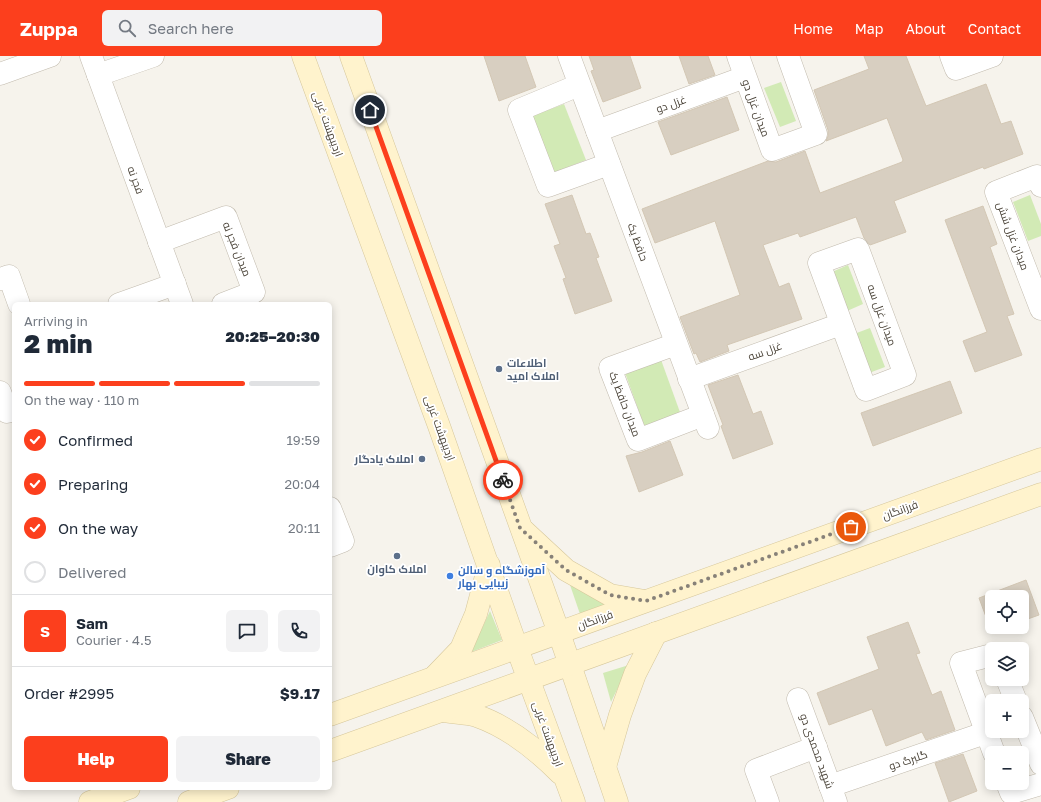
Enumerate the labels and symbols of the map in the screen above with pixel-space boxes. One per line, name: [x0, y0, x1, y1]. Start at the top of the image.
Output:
street label: میدان غزل دو: [739, 77, 773, 139]
street label: اردیبهشت غربی: [310, 90, 346, 158]
street label: غزل دو: [654, 92, 688, 116]
pin: [353, 93, 387, 127]
street label: فجر نه: [125, 164, 147, 196]
street label: میدان غزل شش: [994, 200, 1032, 272]
street label: میدان فجر نه: [220, 220, 254, 278]
street label: حافظ یک: [626, 221, 651, 263]
street label: میدان غزل سه: [864, 282, 900, 348]
street label: غزل سه: [746, 338, 784, 364]
place label: اطلاعات املاک امید: [507, 356, 559, 383]
marker: اطلاعات املاک امید: [494, 364, 504, 374]
street label: میدان حافظ یک: [606, 369, 644, 439]
street label: اردیبهشت غربی: [422, 394, 458, 462]
place label: املاک یادگار: [354, 452, 414, 466]
marker: املاک یادگار: [417, 454, 427, 464]
courier: [483, 460, 523, 500]
street label: فرزانگان: [880, 497, 920, 523]
pin: [834, 510, 868, 544]
marker: املاک کاوان: [392, 551, 402, 561]
place label: املاک کاوان: [367, 562, 427, 577]
place label: آموزشگاه و سالن زیبایی بهار: [457, 563, 546, 591]
marker: آموزشگاه و سالن زیبایی بهار: [445, 571, 455, 581]
street label: فرزانگان: [575, 607, 615, 633]
street label: اردیبهشت غربی: [530, 700, 566, 768]
street label: شهید محمدی دو: [797, 711, 837, 791]
street label: گلبرگ دو: [887, 747, 929, 773]

